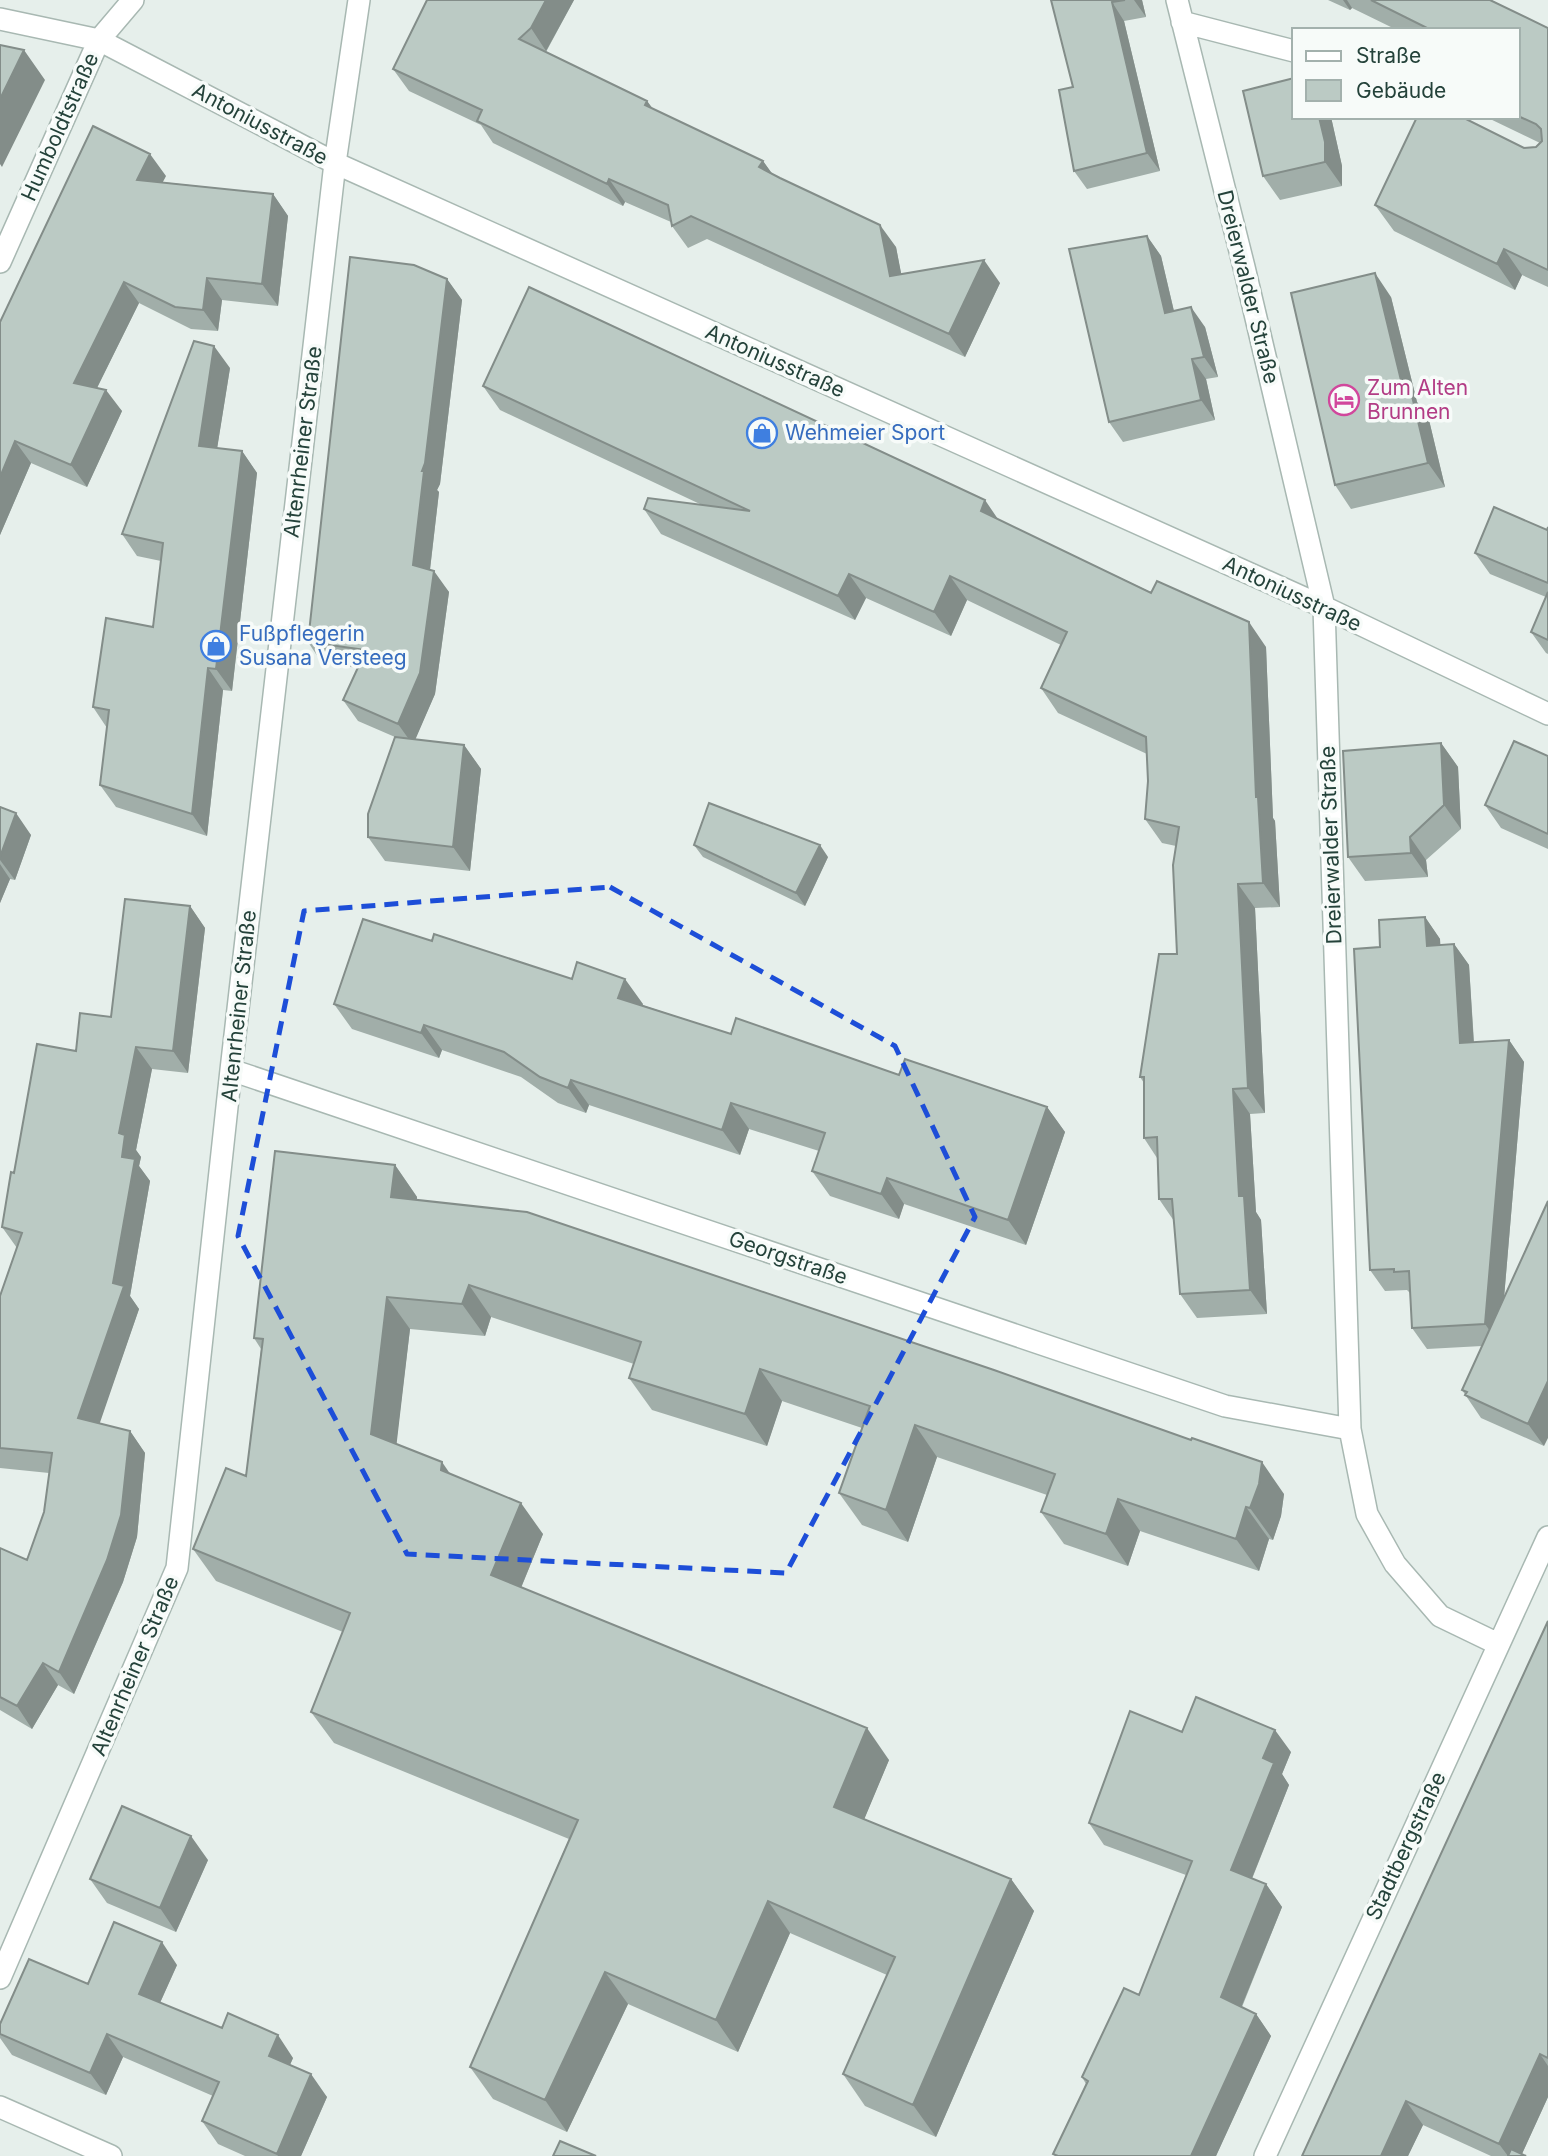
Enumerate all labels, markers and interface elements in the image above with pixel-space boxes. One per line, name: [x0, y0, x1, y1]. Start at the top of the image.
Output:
legend: [1292, 28, 1520, 119]
text: Straße: [1356, 43, 1421, 68]
street label: Humboldtstraße: [16, 49, 103, 205]
street label: Antoniusstraße: [188, 77, 332, 170]
text: Gebäude: [1356, 78, 1446, 103]
street label: Dreierwalder Straße: [1212, 188, 1285, 386]
street label: Antoniusstraße: [702, 319, 849, 402]
street label: Altenrheiner Straße: [278, 345, 327, 539]
place label: Zum Alten Brunnen: [1367, 375, 1468, 424]
hotel icon: Zum Alten Brunnen: [1327, 383, 1361, 417]
shop icon: Wehmeier Sport: [745, 416, 779, 450]
place label: Wehmeier Sport: [785, 420, 945, 445]
street label: Antoniusstraße: [1219, 551, 1365, 637]
place label: Fußpflegerin Susana Versteeg: [239, 621, 407, 670]
shop icon: Fußpflegerin Susana Versteeg: [199, 629, 233, 663]
street label: Dreierwalder Straße: [1315, 745, 1346, 945]
street label: Altenrheiner Straße: [216, 909, 261, 1103]
street label: Georgstraße: [726, 1226, 851, 1289]
street label: Altenrheiner Straße: [85, 1572, 184, 1759]
street label: Stadtbergstraße: [1360, 1768, 1451, 1924]

